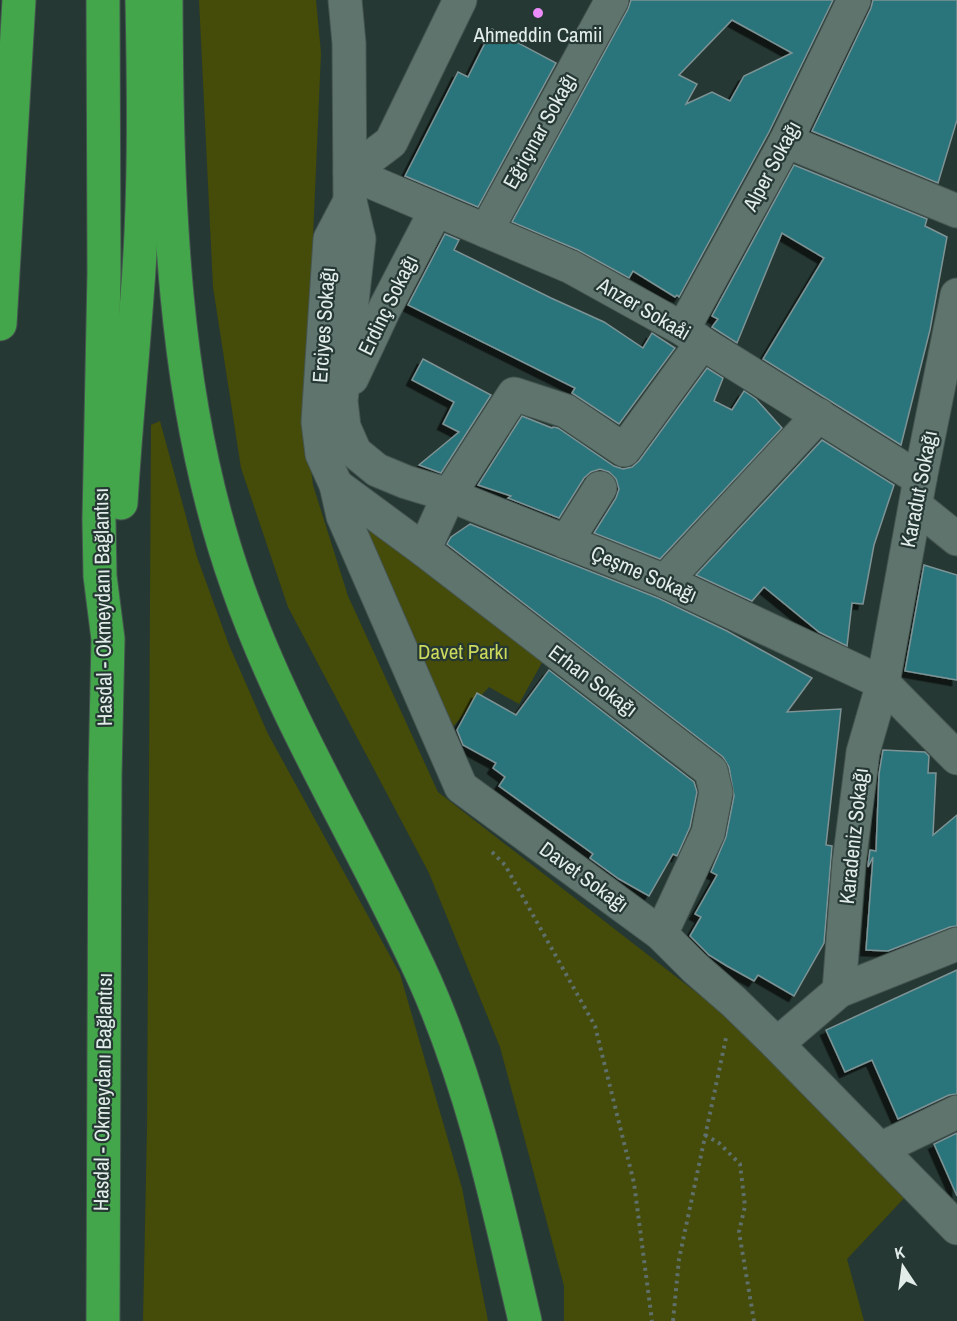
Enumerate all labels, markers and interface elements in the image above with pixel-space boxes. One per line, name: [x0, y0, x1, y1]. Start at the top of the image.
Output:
marker: Ahmeddin Camii: [531, 6, 545, 20]
place label: Ahmeddin Camii: [472, 20, 603, 49]
street label: Eğriçınar Sokağı: [496, 68, 583, 194]
street label: Alper Sokağı: [735, 115, 808, 217]
street label: Erdinç Sokağı: [351, 250, 424, 360]
street label: Erciyes Sokağı: [305, 266, 342, 384]
street label: Anzer Sokaåi: [591, 270, 696, 347]
street label: Karadut Sokağı: [893, 428, 944, 550]
street label: Hasdal - Okmeydanı Bağlantısı: [86, 488, 119, 726]
street label: Çeşme Sokağı: [587, 538, 702, 609]
park label: Davet Parkı: [418, 637, 508, 666]
street label: Erhan Sokağı: [543, 638, 644, 724]
street label: Karadeniz Sokağı: [832, 766, 875, 906]
street label: Davet Sokağı: [534, 834, 635, 919]
street label: Hasdal - Okmeydanı Bağlantısı: [86, 973, 119, 1211]
north arrow: [873, 1237, 933, 1297]
text: K: [893, 1240, 907, 1264]

